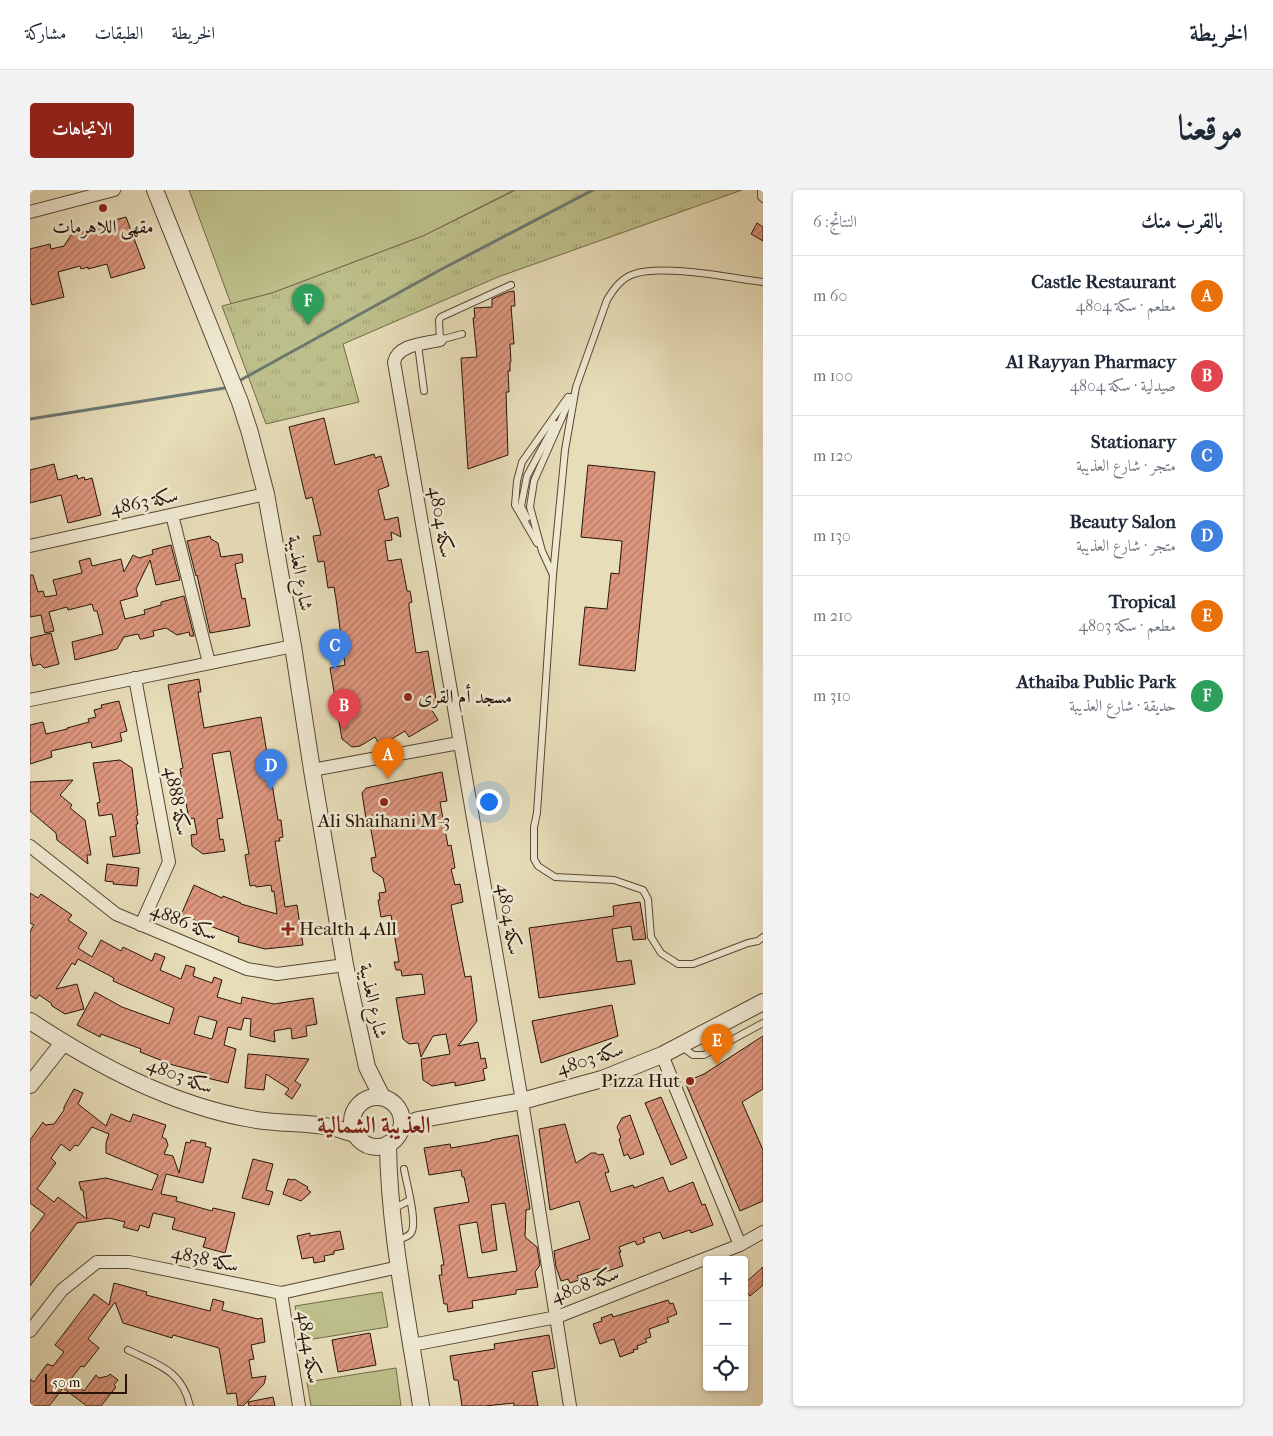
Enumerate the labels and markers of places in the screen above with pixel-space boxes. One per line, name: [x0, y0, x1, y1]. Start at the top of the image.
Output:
marker: مقهى اللاهرمات: [97, 202, 109, 214]
place label: مقهى اللاهرمات: [52, 216, 154, 240]
pin: F: [292, 284, 324, 325]
pin: C: [319, 629, 351, 670]
place label: مسجد أم القرى: [418, 684, 512, 713]
pin: B: [328, 689, 360, 730]
marker: مسجد أم القرى: [402, 691, 414, 703]
pin: A: [372, 738, 404, 779]
pin: D: [255, 749, 287, 790]
marker: Ali Shaihani M-3: [378, 796, 390, 808]
place label: Ali Shaihani M-3: [317, 810, 450, 832]
place label: Health 4 All: [299, 918, 397, 940]
marker: Health 4 All: [281, 922, 295, 936]
pin: E: [701, 1024, 733, 1065]
place label: Pizza Hut: [601, 1070, 680, 1092]
marker: Pizza Hut: [684, 1075, 696, 1087]

